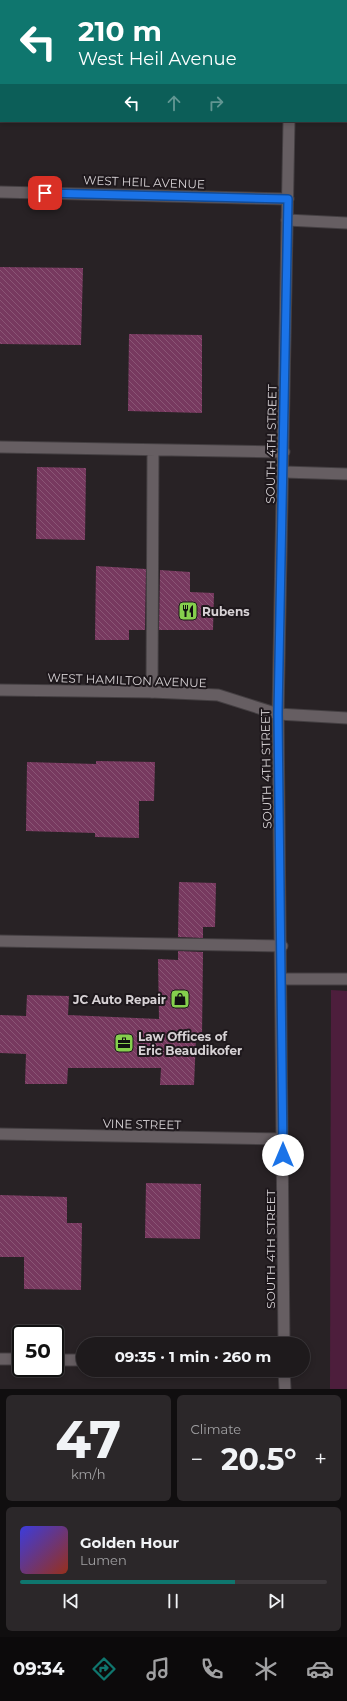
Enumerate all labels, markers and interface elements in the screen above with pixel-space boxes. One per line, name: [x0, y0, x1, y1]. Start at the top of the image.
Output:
text: 210 m: [78, 14, 162, 48]
icon: left: [12, 16, 64, 68]
text: West Heil Avenue: [78, 48, 237, 70]
icon: left: [121, 92, 143, 114]
icon: ahead: [163, 92, 185, 114]
icon: right: [205, 92, 227, 114]
street label: WEST HEIL AVENUE: [83, 172, 205, 192]
pin: [28, 176, 62, 210]
icon: arrive: [34, 182, 56, 204]
street label: SOUTH 4TH STREET: [262, 384, 280, 504]
restaurant icon: Rubens: [177, 600, 199, 622]
place label: Rubens: [202, 604, 250, 619]
street label: WEST HAMILTON AVENUE: [47, 670, 207, 690]
street label: SOUTH 4TH STREET: [257, 709, 275, 829]
shop icon: JC Auto Repair: [169, 988, 191, 1010]
place label: JC Auto Repair: [72, 992, 166, 1007]
place label: Law Offices of Eric Beaudikofer: [138, 1029, 242, 1058]
office icon: Law Offices of Eric Beaudikofer: [113, 1032, 135, 1054]
street label: VINE STREET: [103, 1116, 181, 1132]
position arrow: [262, 1134, 304, 1176]
street label: SOUTH 4TH STREET: [263, 1189, 278, 1309]
speed limit sign: 50: [12, 1325, 64, 1377]
text: 09:35 · 1 min · 260 m: [115, 1347, 271, 1366]
text: 47: [55, 1408, 121, 1471]
text: Climate: [191, 1421, 241, 1437]
text: 20.5°: [221, 1441, 297, 1478]
text: −: [191, 1446, 203, 1473]
text: +: [314, 1446, 327, 1473]
text: km/h: [71, 1466, 106, 1482]
text: Golden Hour: [80, 1533, 179, 1552]
text: Lumen: [80, 1552, 127, 1568]
icon: previous: [60, 1590, 82, 1612]
icon: pause: [162, 1590, 184, 1612]
icon: next: [265, 1590, 287, 1612]
icon: directions: [90, 1655, 118, 1683]
icon: music: [144, 1655, 172, 1683]
icon: phone: [198, 1655, 226, 1683]
icon: climate: [252, 1655, 280, 1683]
icon: car: [306, 1655, 334, 1683]
text: 09:34: [13, 1658, 64, 1680]

